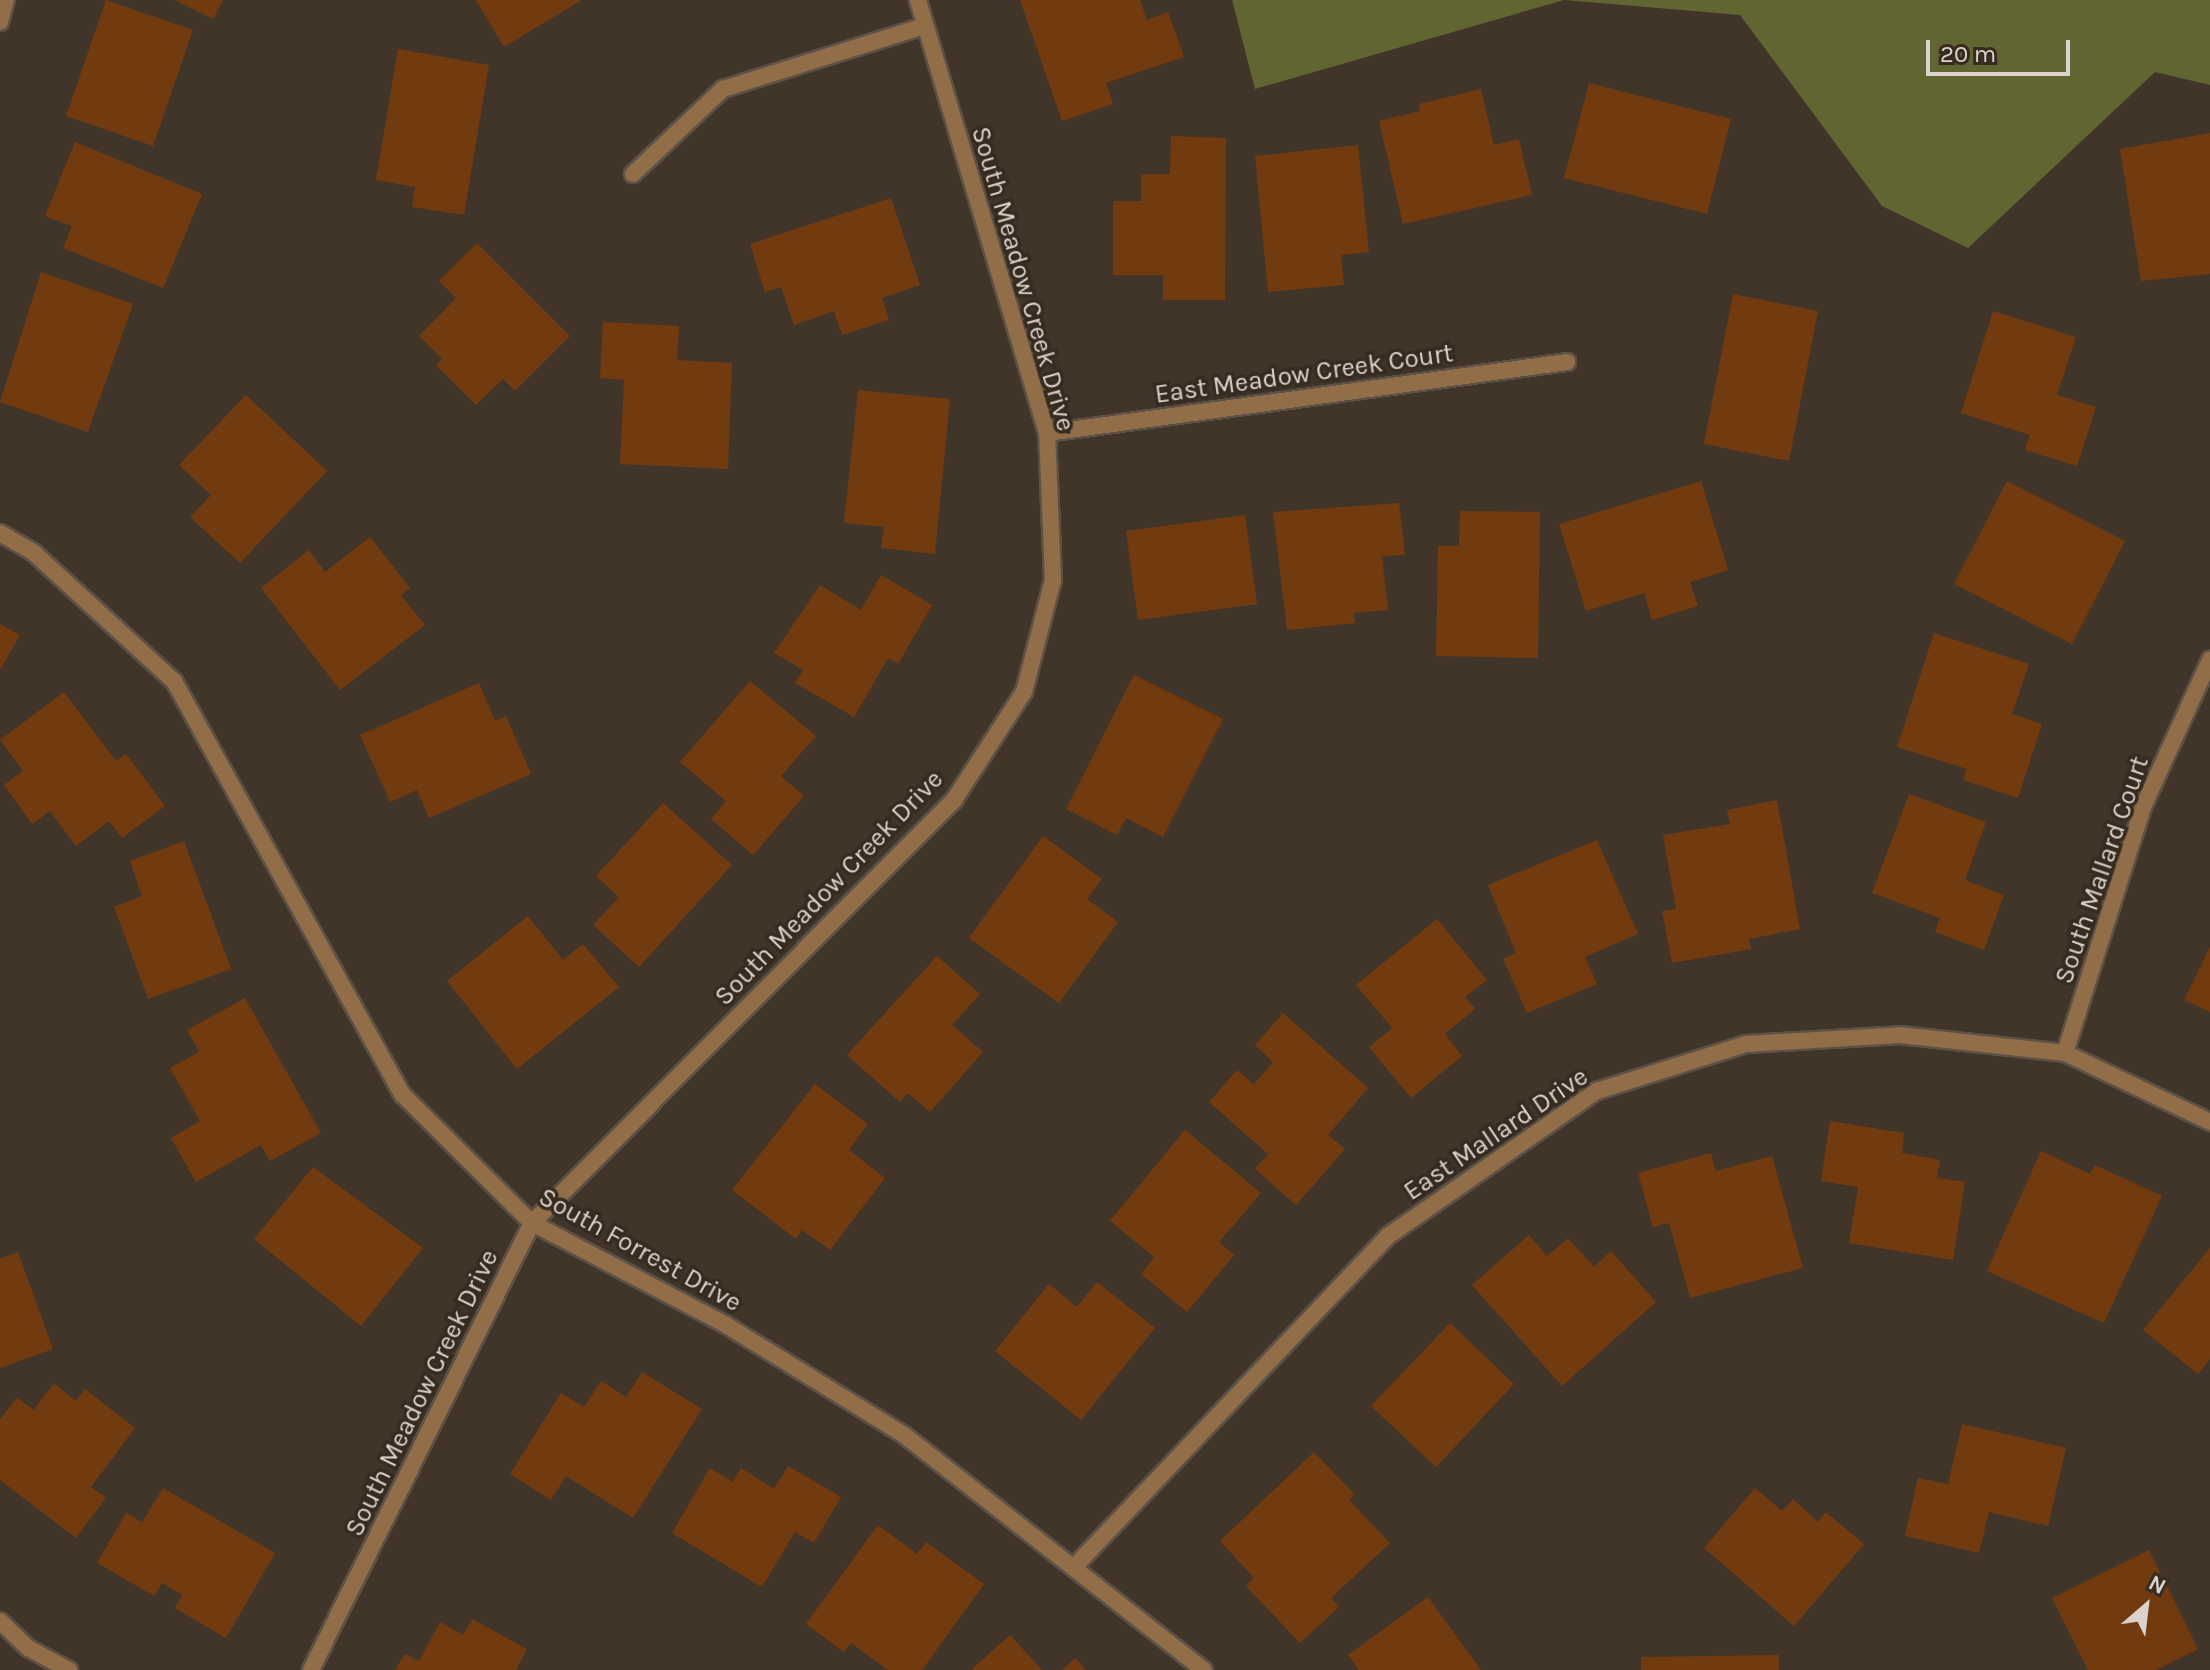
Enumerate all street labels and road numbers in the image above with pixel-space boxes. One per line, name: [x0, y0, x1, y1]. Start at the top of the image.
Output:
street label: South Meadow Creek Drive: [965, 123, 1081, 435]
street label: East Meadow Creek Court: [1153, 338, 1455, 410]
street label: South Mallard Court: [2048, 752, 2156, 988]
street label: South Meadow Creek Drive: [708, 764, 950, 1012]
street label: East Mallard Drive: [1398, 1061, 1594, 1207]
street label: South Forrest Drive: [533, 1181, 747, 1319]
street label: South Meadow Creek Drive: [339, 1245, 505, 1541]

